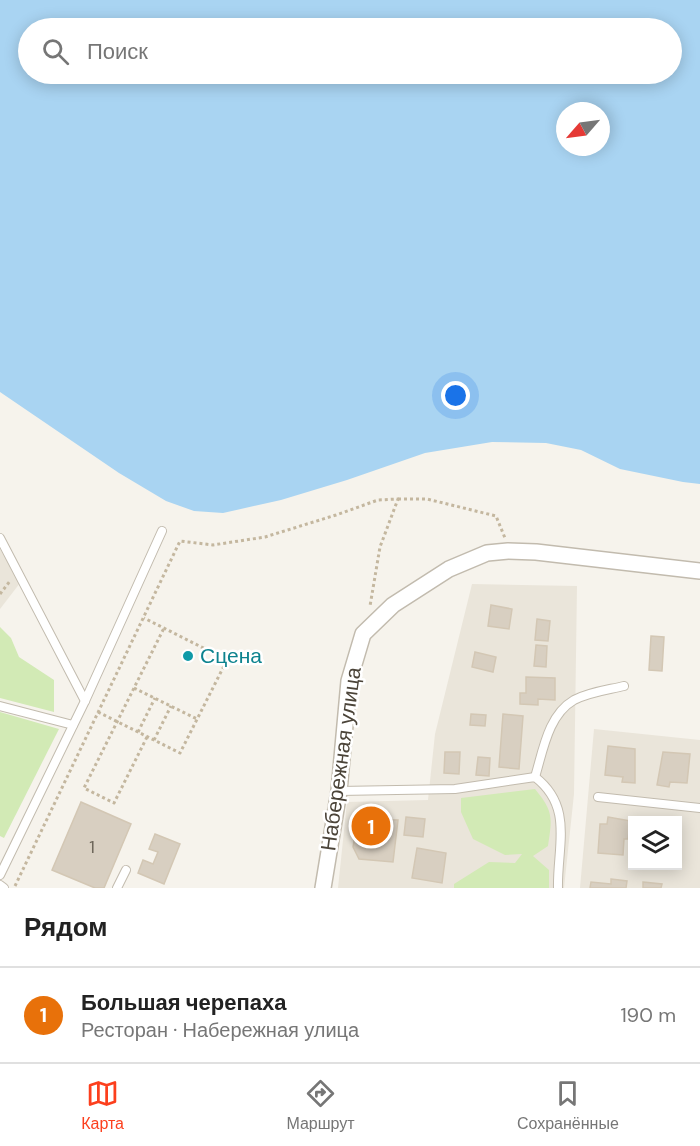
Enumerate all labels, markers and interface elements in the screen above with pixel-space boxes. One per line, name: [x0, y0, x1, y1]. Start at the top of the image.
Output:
search box: [18, 18, 682, 84]
icon: search: [39, 35, 72, 68]
text: Поиск: [87, 37, 148, 66]
north arrow: [556, 102, 610, 156]
your location: [441, 381, 470, 410]
place label: Сцена: [200, 642, 262, 670]
marker: Сцена: [181, 649, 195, 663]
street label: Набережная улица: [314, 665, 368, 853]
pin: 1: [352, 804, 391, 848]
map controls: [628, 816, 682, 870]
button: layers: [628, 816, 682, 870]
house number: 1: [89, 835, 95, 859]
text: Рядом: [24, 910, 107, 944]
text: Большая черепаха: [81, 988, 286, 1017]
text: 1: [40, 1002, 47, 1028]
text: 190 m: [620, 1002, 676, 1028]
text: Ресторан · Набережная улица: [81, 1017, 359, 1043]
tab: Карта: [81, 1077, 124, 1134]
tab: Маршрут: [286, 1077, 355, 1134]
tab: Сохранённые: [517, 1077, 619, 1134]

